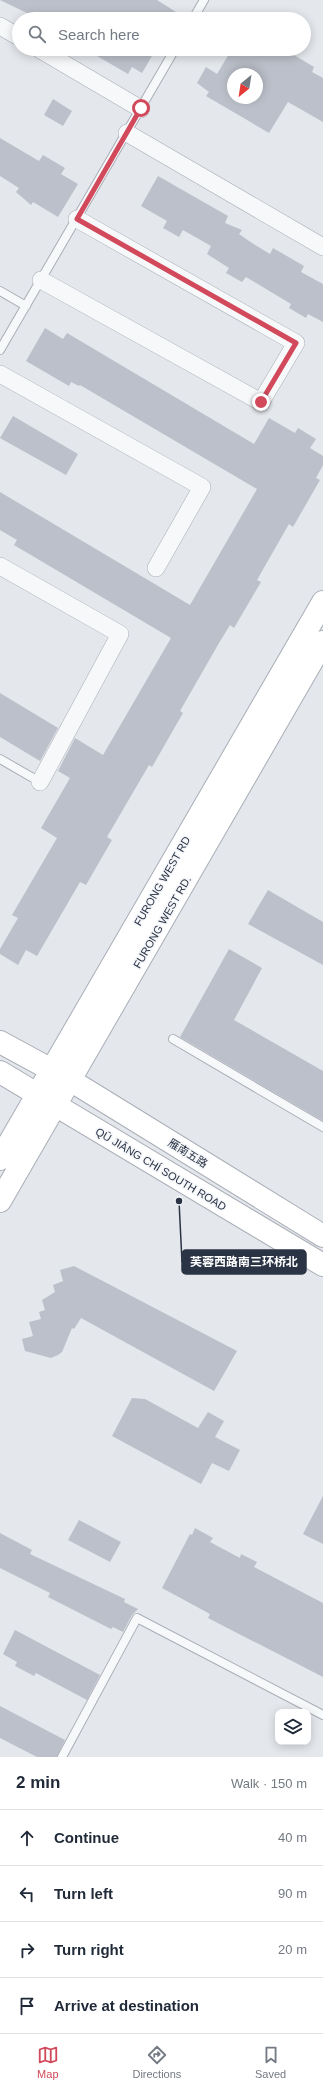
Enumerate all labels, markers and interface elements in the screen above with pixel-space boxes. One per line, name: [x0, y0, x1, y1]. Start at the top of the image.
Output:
search box: [12, 12, 311, 56]
icon: search: [26, 23, 48, 45]
text: Search here: [58, 26, 140, 43]
north arrow: [227, 68, 263, 104]
route start: [132, 99, 150, 117]
route end: [252, 393, 270, 411]
street label: FURONG WEST RD: [131, 834, 193, 928]
street label: FURONG WEST RD.: [131, 874, 193, 970]
street label: QŪ JIĀNG CHÍ SOUTH ROAD: [93, 1125, 229, 1213]
street label: 雁南五路: [166, 1136, 210, 1170]
callout: 芙蓉西路南三环桥北: [182, 1250, 306, 1274]
text: 芙蓉西路南三环桥北: [190, 1255, 298, 1269]
map controls: [275, 1709, 311, 1745]
button: layers: [275, 1709, 311, 1745]
text: 2 min: [16, 1773, 60, 1792]
text: Walk · 150 m: [231, 1776, 307, 1791]
icon: ahead: [16, 1827, 38, 1849]
text: Continue: [54, 1829, 119, 1846]
text: 40 m: [278, 1830, 307, 1845]
icon: left: [16, 1883, 38, 1905]
text: Turn left: [54, 1885, 113, 1902]
text: 90 m: [278, 1886, 307, 1901]
icon: right: [16, 1939, 38, 1961]
text: Turn right: [54, 1941, 124, 1958]
text: 20 m: [278, 1942, 307, 1957]
icon: arrive: [16, 1995, 38, 2017]
text: Arrive at destination: [54, 1997, 199, 2014]
tab: Map: [37, 2044, 59, 2080]
tab: Directions: [132, 2044, 181, 2080]
tab: Saved: [255, 2044, 286, 2080]

